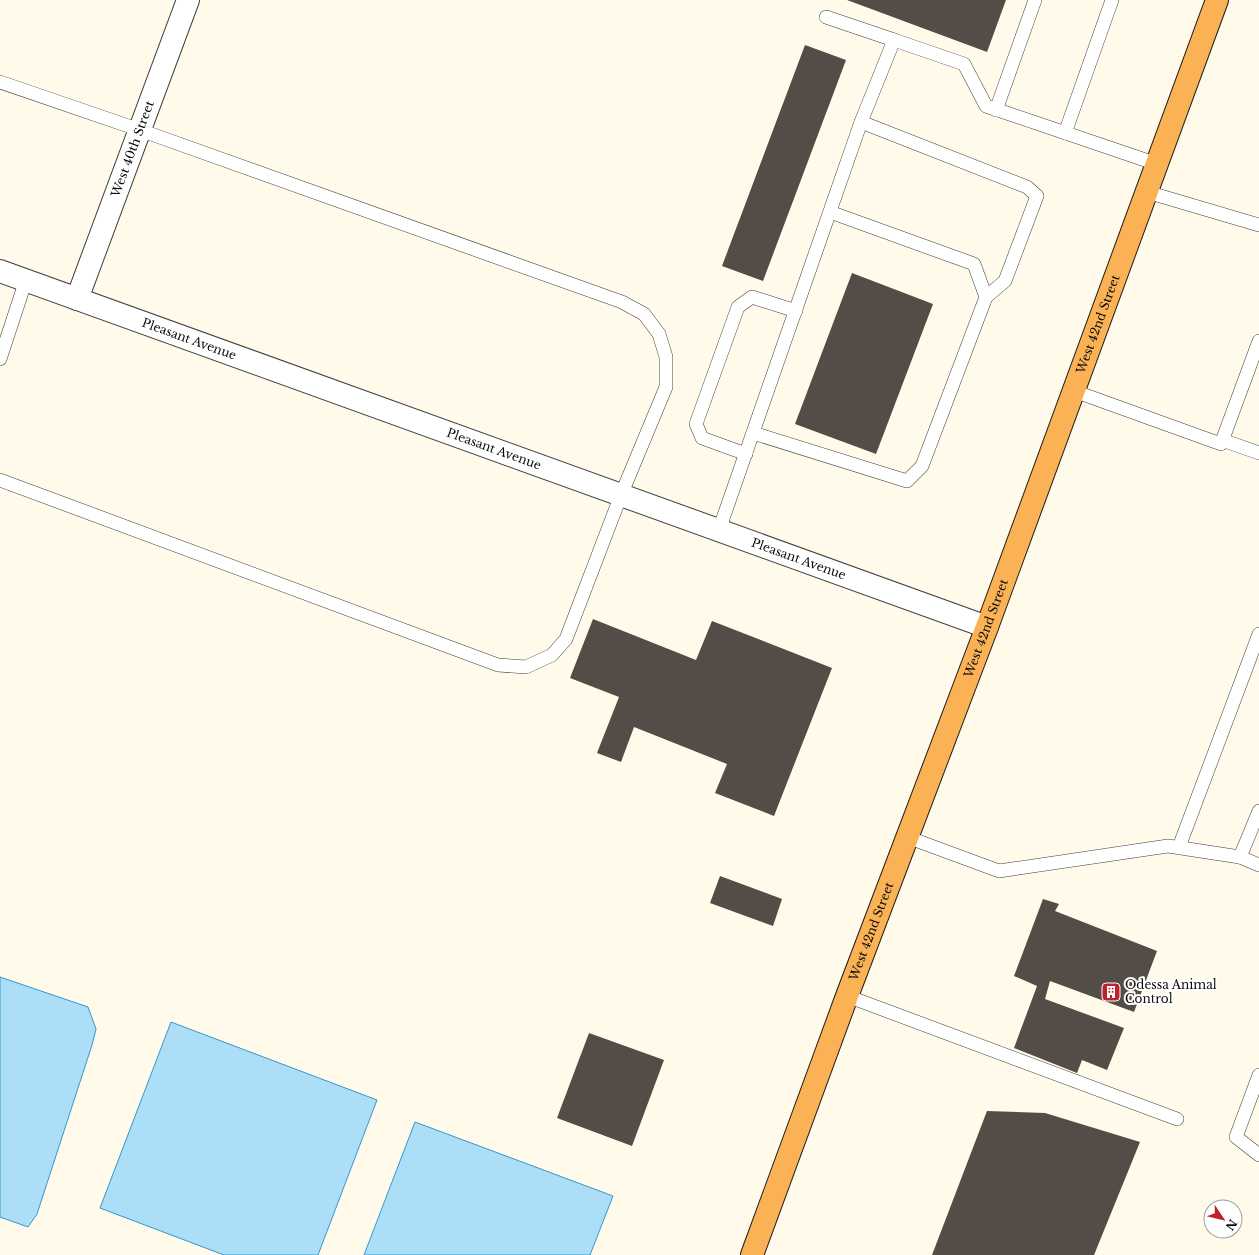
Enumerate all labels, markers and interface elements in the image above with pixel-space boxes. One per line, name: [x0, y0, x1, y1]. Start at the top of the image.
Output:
street label: West 40th Street: [107, 98, 157, 200]
street label: West 42nd Street: [1072, 272, 1123, 376]
street label: Pleasant Avenue: [140, 315, 239, 363]
street label: Pleasant Avenue: [445, 425, 543, 473]
street label: Pleasant Avenue: [750, 535, 848, 583]
street label: West 42nd Street: [960, 576, 1011, 680]
street label: West 42nd Street: [845, 879, 897, 983]
place label: Odessa Animal Control: [1125, 977, 1217, 1006]
building icon: Odessa Animal Control: [1100, 981, 1122, 1003]
north arrow: [1203, 1199, 1243, 1239]
text: N: [1222, 1216, 1240, 1234]

